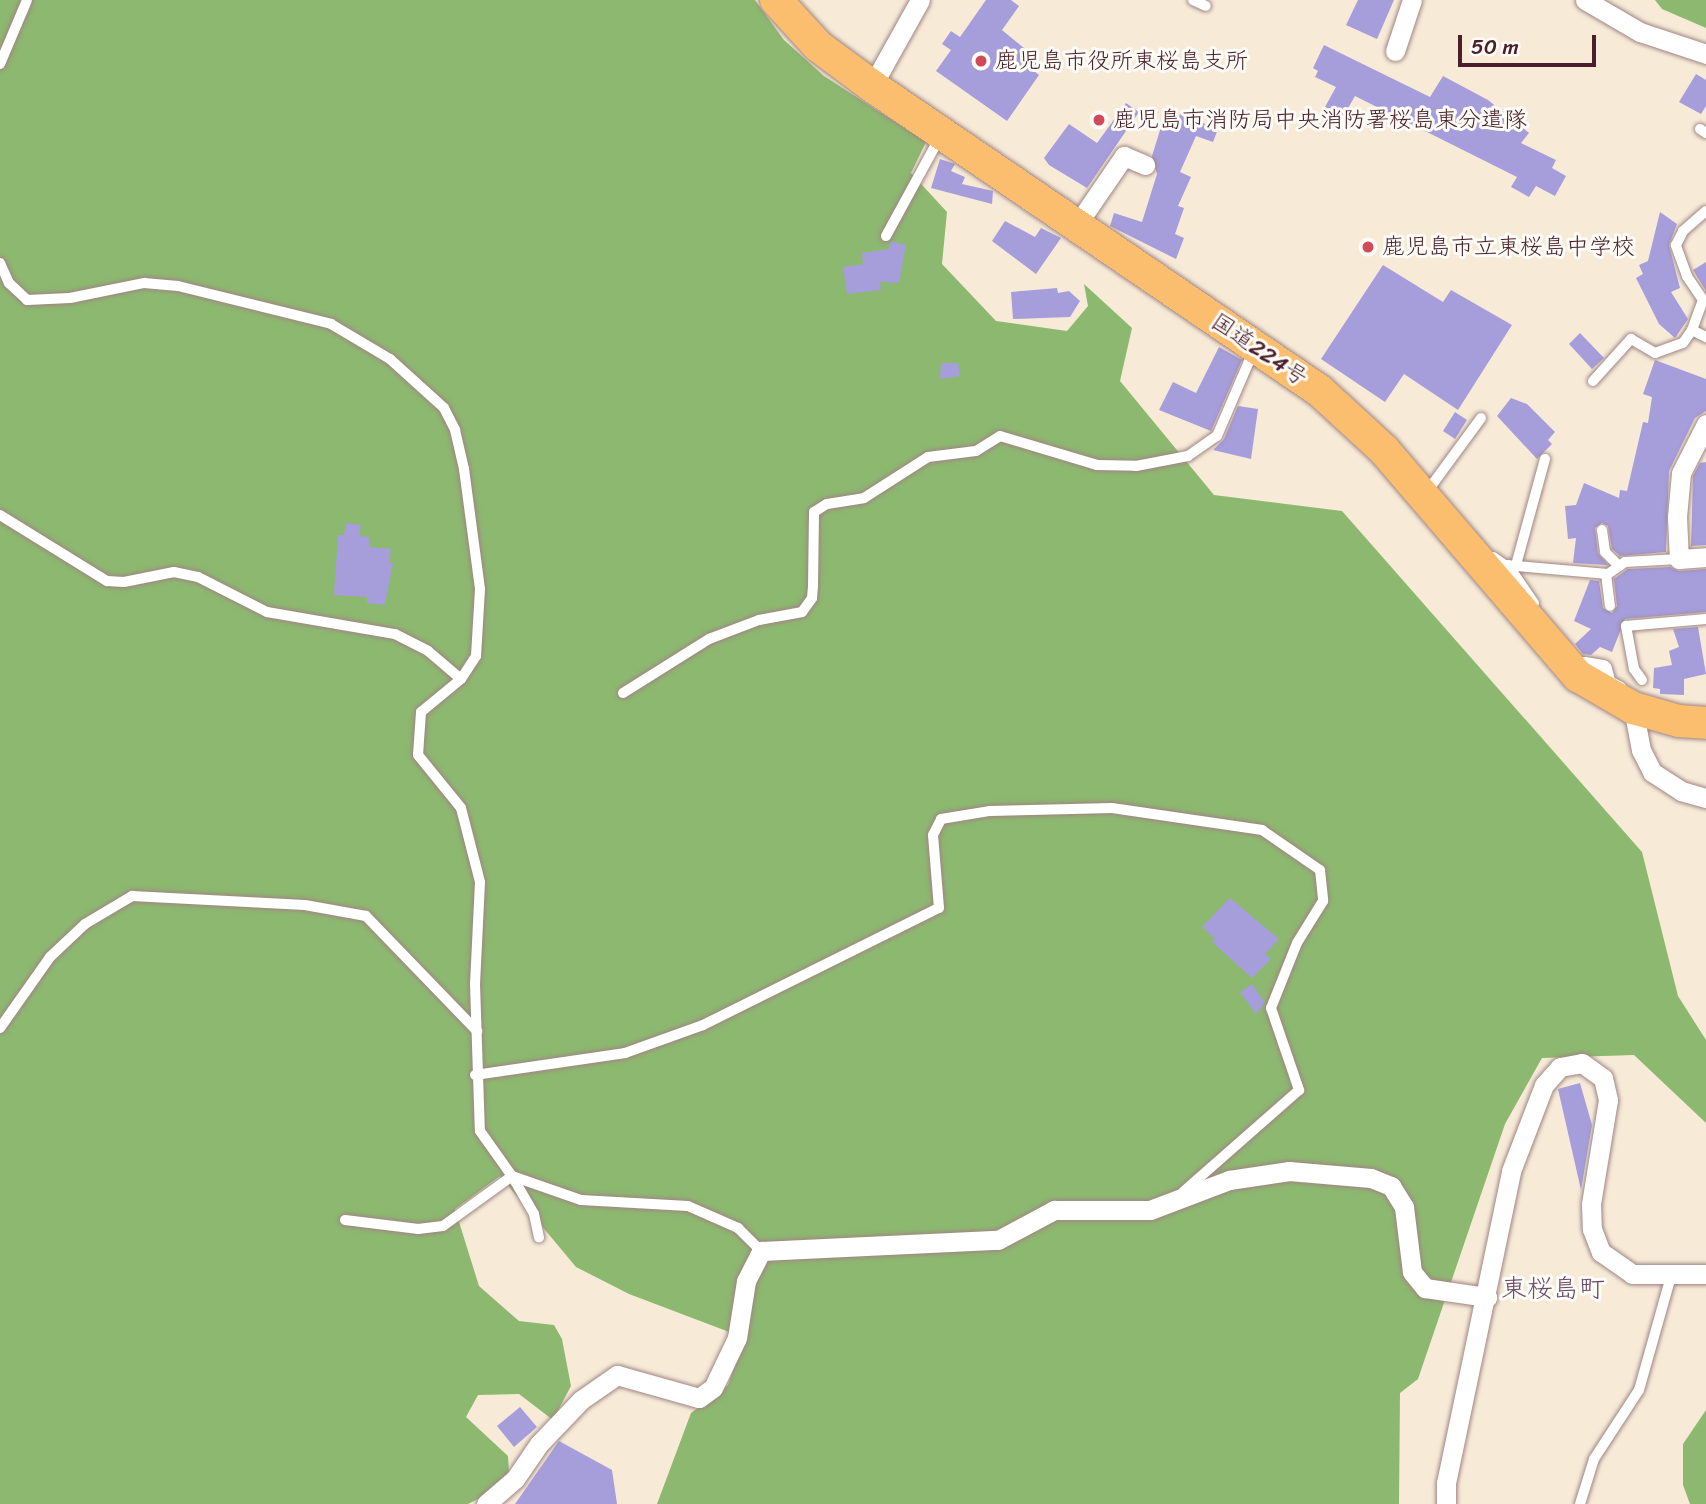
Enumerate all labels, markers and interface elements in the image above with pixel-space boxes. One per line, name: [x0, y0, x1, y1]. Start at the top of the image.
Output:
scale bar: [1461, 21, 1599, 65]
text: 50 m: [1471, 28, 1519, 66]
place label: 鹿児島市役所東桜島支所: [995, 47, 1248, 75]
marker: 鹿児島市役所東桜島支所: [973, 53, 989, 69]
place label: 鹿児島市消防局中央消防署桜島東分遣隊: [1113, 106, 1527, 134]
marker: 鹿児島市消防局中央消防署桜島東分遣隊: [1091, 112, 1107, 128]
place label: 鹿児島市立東桜島中学校: [1382, 233, 1635, 261]
marker: 鹿児島市立東桜島中学校: [1360, 239, 1376, 255]
street label: 国道224号: [1206, 308, 1312, 392]
district label: 東桜島町: [1501, 1273, 1605, 1305]

